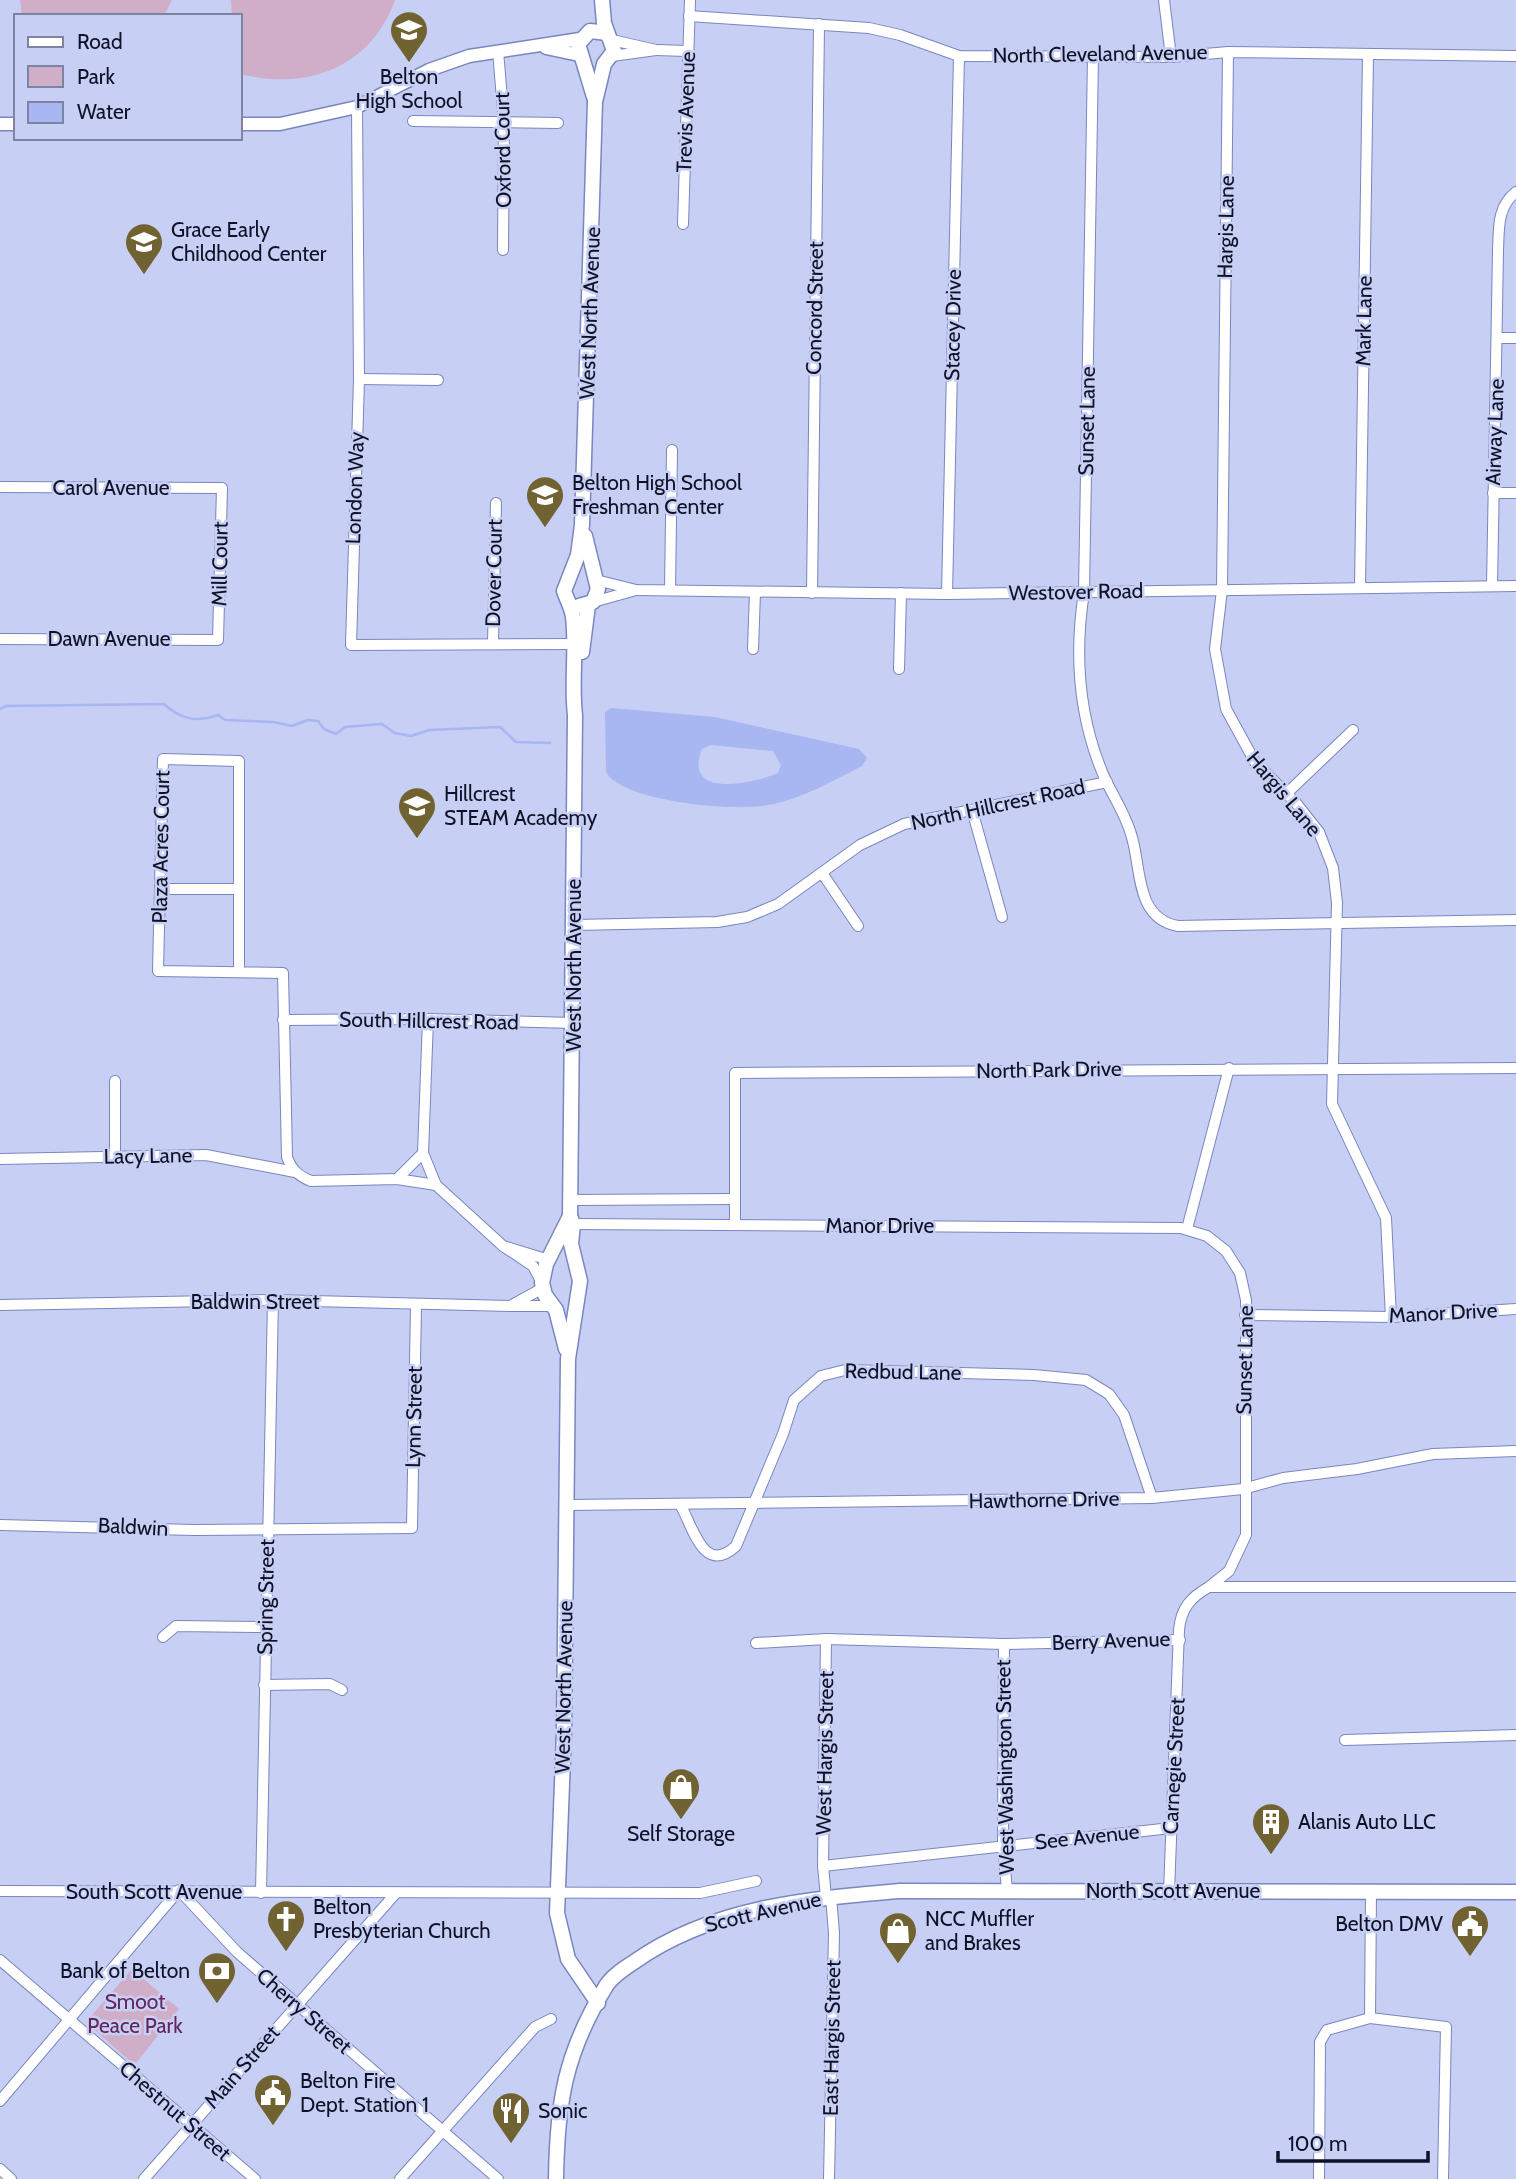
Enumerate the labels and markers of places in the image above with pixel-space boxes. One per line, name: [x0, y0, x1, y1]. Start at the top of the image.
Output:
school or university icon: Belton High School: [388, 9, 430, 64]
place label: Belton High School: [356, 64, 462, 113]
place label: Grace Early Childhood Center: [171, 217, 327, 266]
school or university icon: Grace Early Childhood Center: [123, 221, 165, 276]
place label: Belton High School Freshman Center: [572, 470, 742, 519]
school or university icon: Belton High School Freshman Center: [524, 474, 566, 529]
place label: Hillcrest STEAM Academy: [444, 781, 598, 830]
school or university icon: Hillcrest STEAM Academy: [396, 785, 438, 840]
shop icon: Self Storage: [660, 1766, 702, 1821]
building icon: Alanis Auto LLC: [1250, 1801, 1292, 1856]
place label: Alanis Auto LLC: [1298, 1809, 1436, 1834]
place label: Self Storage: [627, 1821, 735, 1846]
place label: Belton Presbyterian Church: [313, 1894, 491, 1943]
church icon: Belton Presbyterian Church: [265, 1898, 307, 1953]
public building icon: Belton DMV: [1449, 1903, 1491, 1958]
place label: NCC Muffler and Brakes: [925, 1906, 1034, 1955]
shop icon: NCC Muffler and Brakes: [877, 1910, 919, 1965]
place label: Belton DMV: [1335, 1911, 1443, 1936]
bank icon: Bank of Belton: [196, 1950, 238, 2005]
place label: Bank of Belton: [60, 1958, 190, 1983]
place label: Belton Fire Dept. Station 1: [300, 2068, 429, 2117]
public building icon: Belton Fire Dept. Station 1: [252, 2072, 294, 2127]
restaurant icon: Sonic: [490, 2090, 532, 2145]
place label: Sonic: [538, 2098, 588, 2123]

